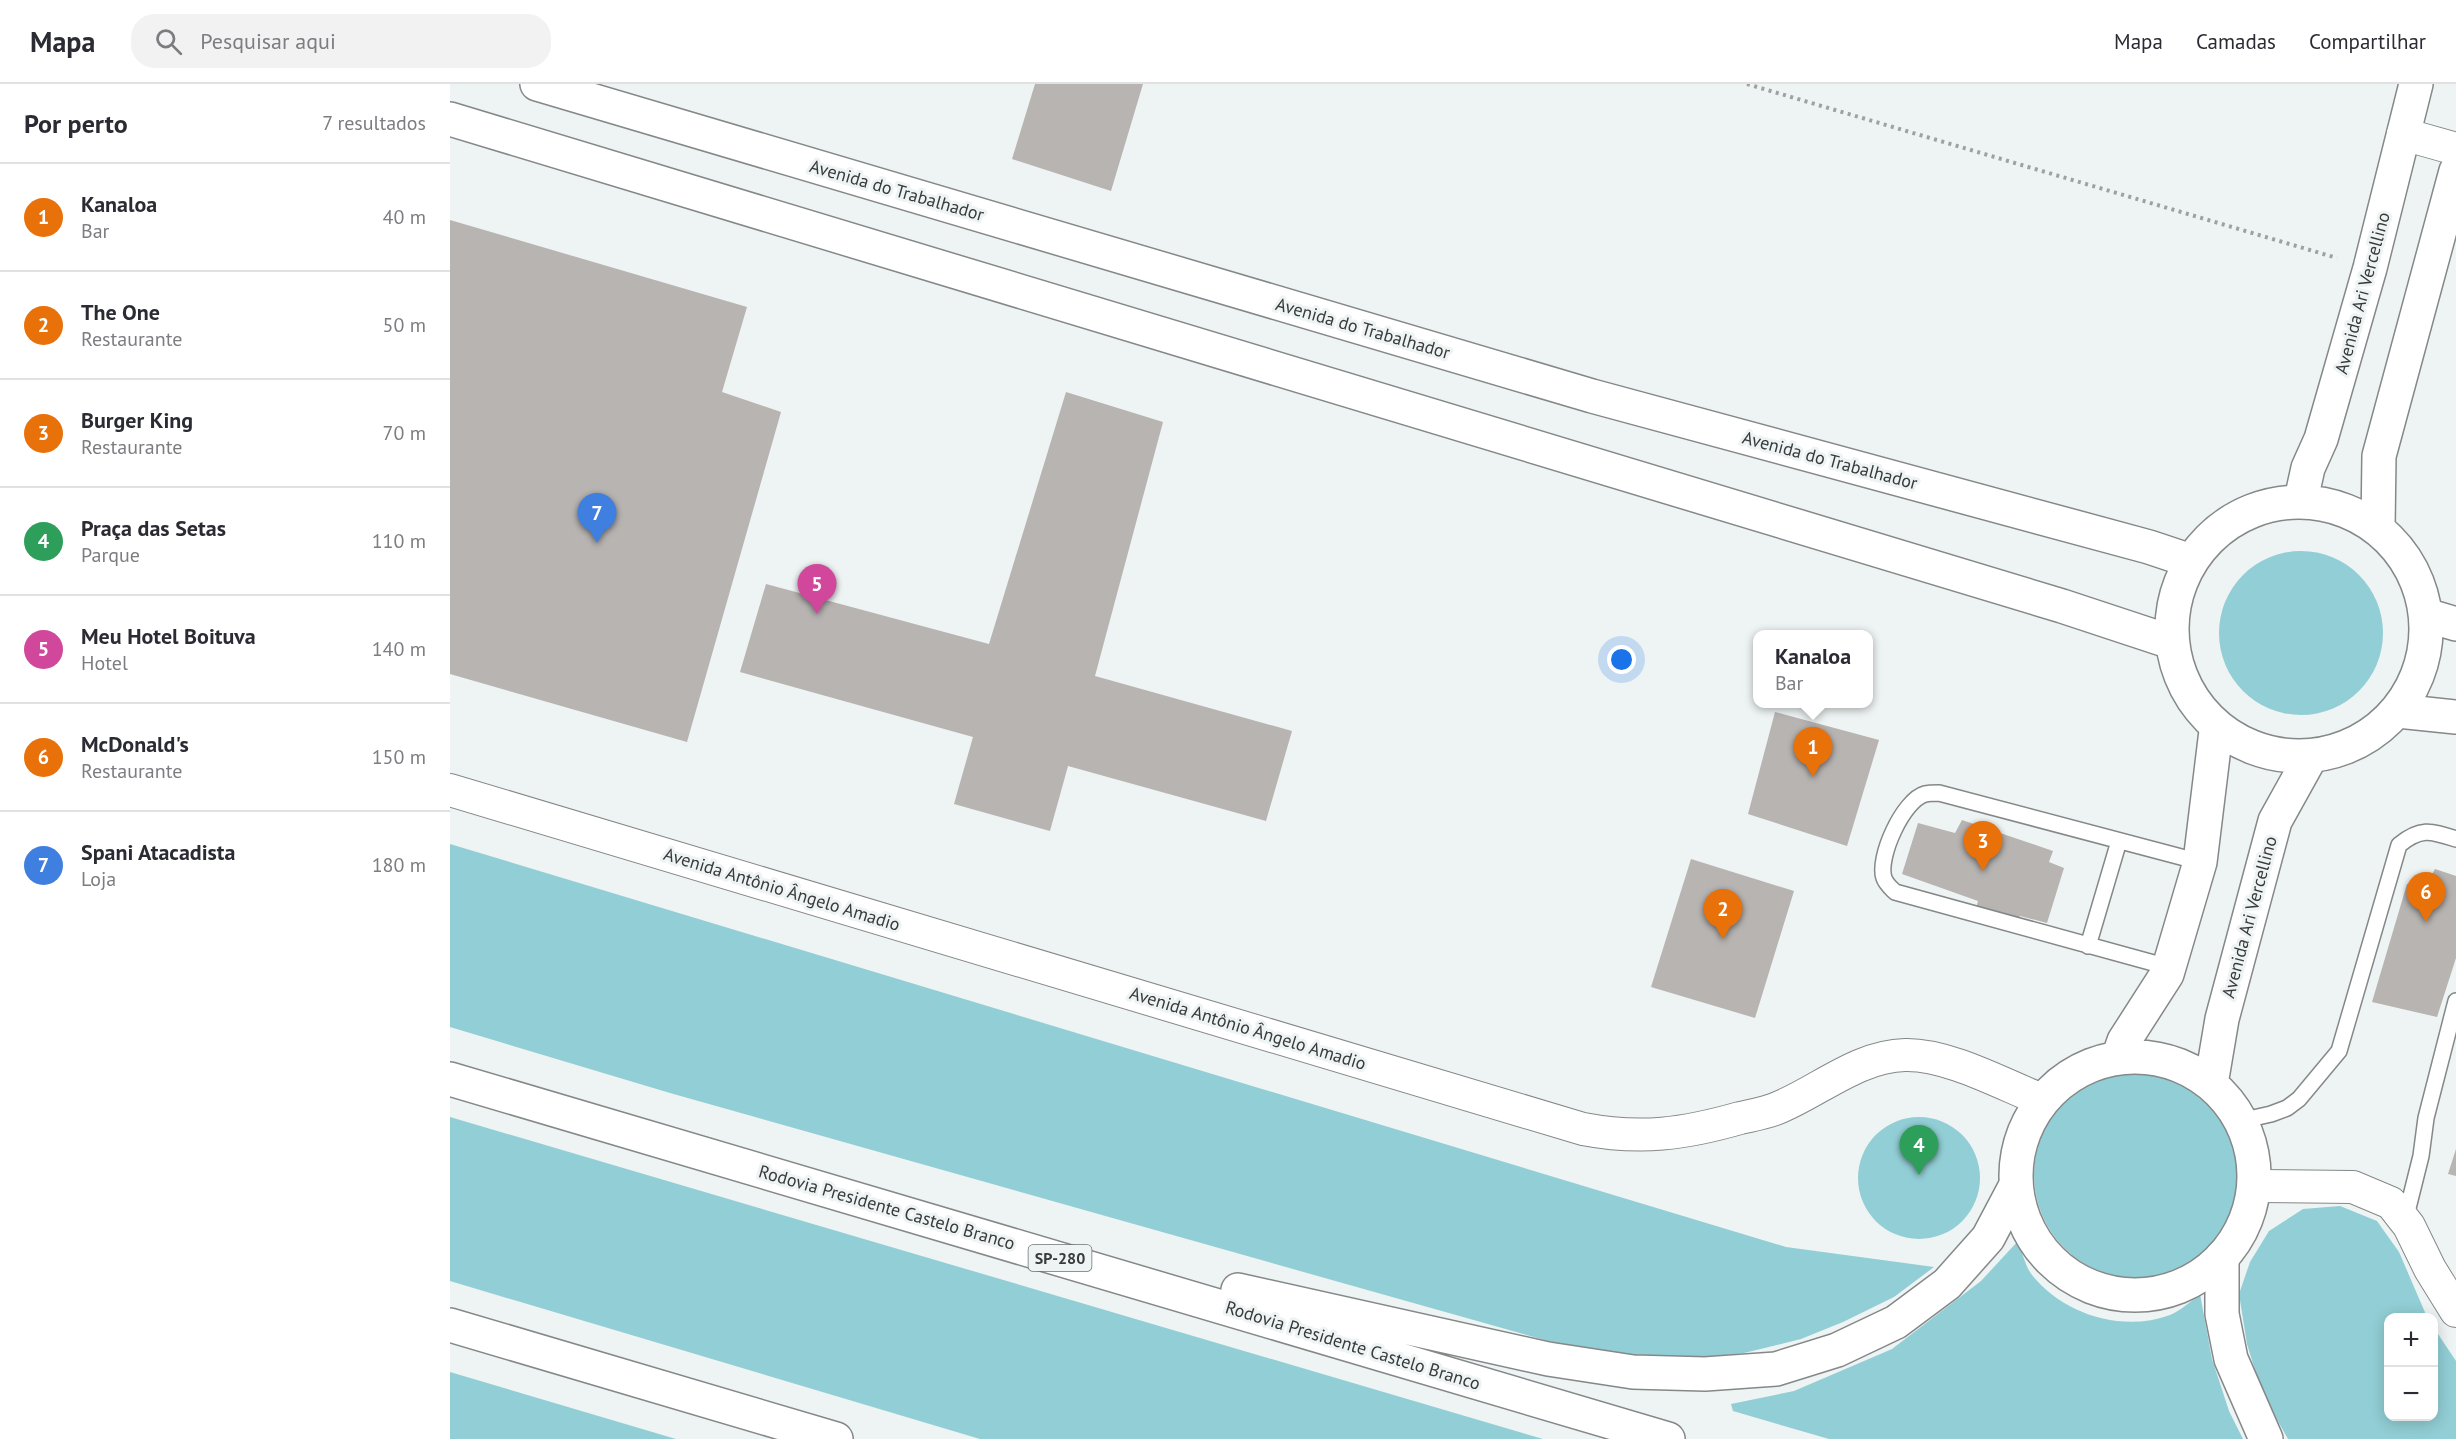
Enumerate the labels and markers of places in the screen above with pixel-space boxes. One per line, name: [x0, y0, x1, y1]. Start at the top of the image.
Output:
pin: 7: [578, 494, 616, 543]
pin: 5: [798, 564, 836, 614]
pin: 1: [1794, 728, 1832, 777]
pin: 3: [1964, 822, 2002, 871]
pin: 6: [2406, 872, 2446, 922]
pin: 2: [1704, 890, 1742, 939]
pin: 4: [1900, 1126, 1938, 1175]

